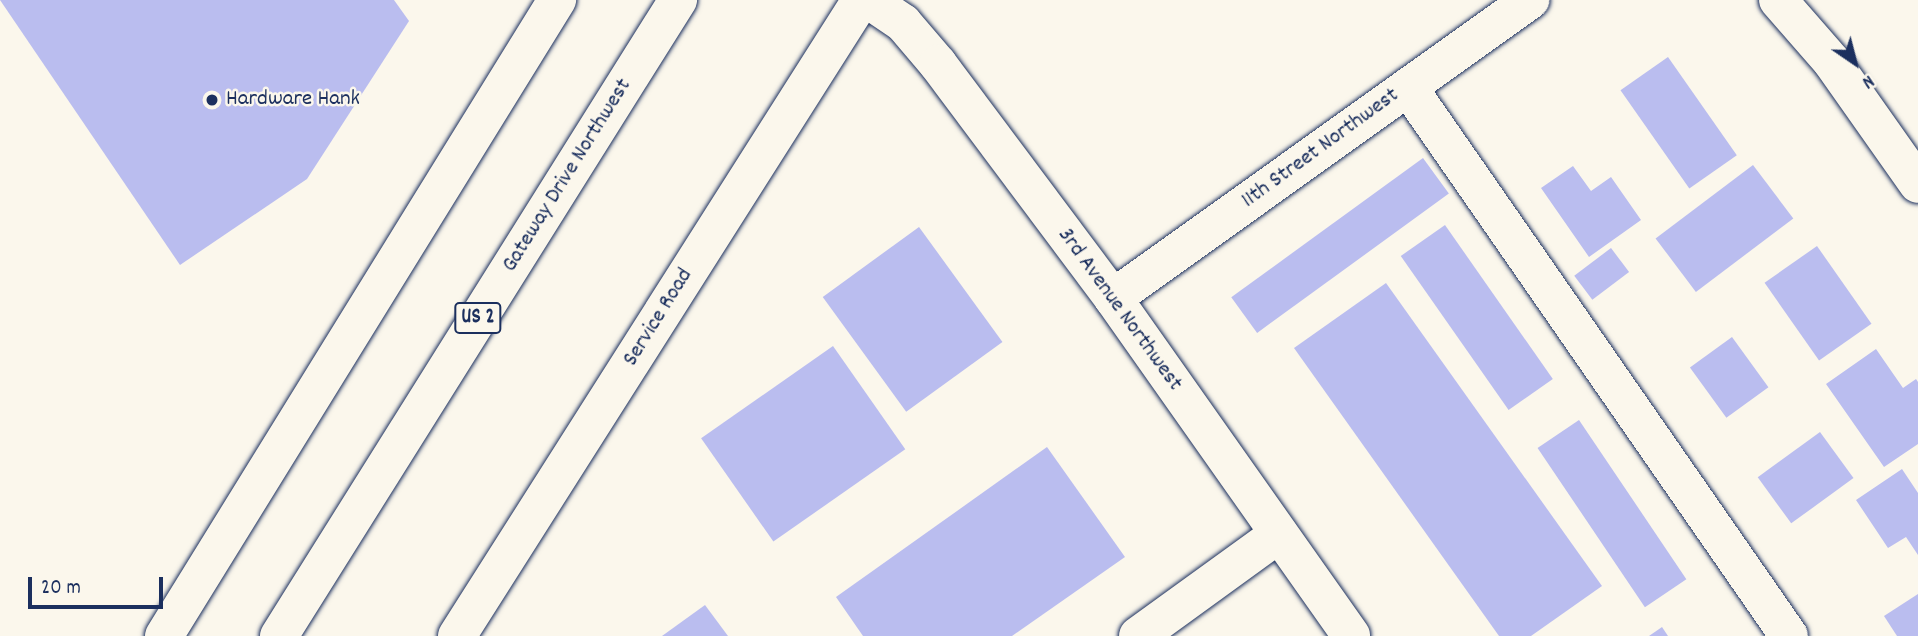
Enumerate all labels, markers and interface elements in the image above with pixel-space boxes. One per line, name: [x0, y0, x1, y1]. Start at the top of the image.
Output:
north arrow: [1820, 28, 1890, 98]
text: N: [1856, 67, 1879, 94]
street label: Gateway Drive Northwest: [497, 74, 639, 278]
street label: 11th Street Northwest: [1237, 83, 1405, 215]
place label: Hardware Hank: [226, 86, 360, 114]
marker: Hardware Hank: [204, 92, 220, 108]
street label: 3rd Avenue Northwest: [1050, 223, 1188, 397]
street label: Service Road: [618, 264, 700, 372]
road number: US 2: [454, 300, 503, 336]
scale bar: [32, 562, 166, 606]
text: 20 m: [41, 574, 81, 604]

